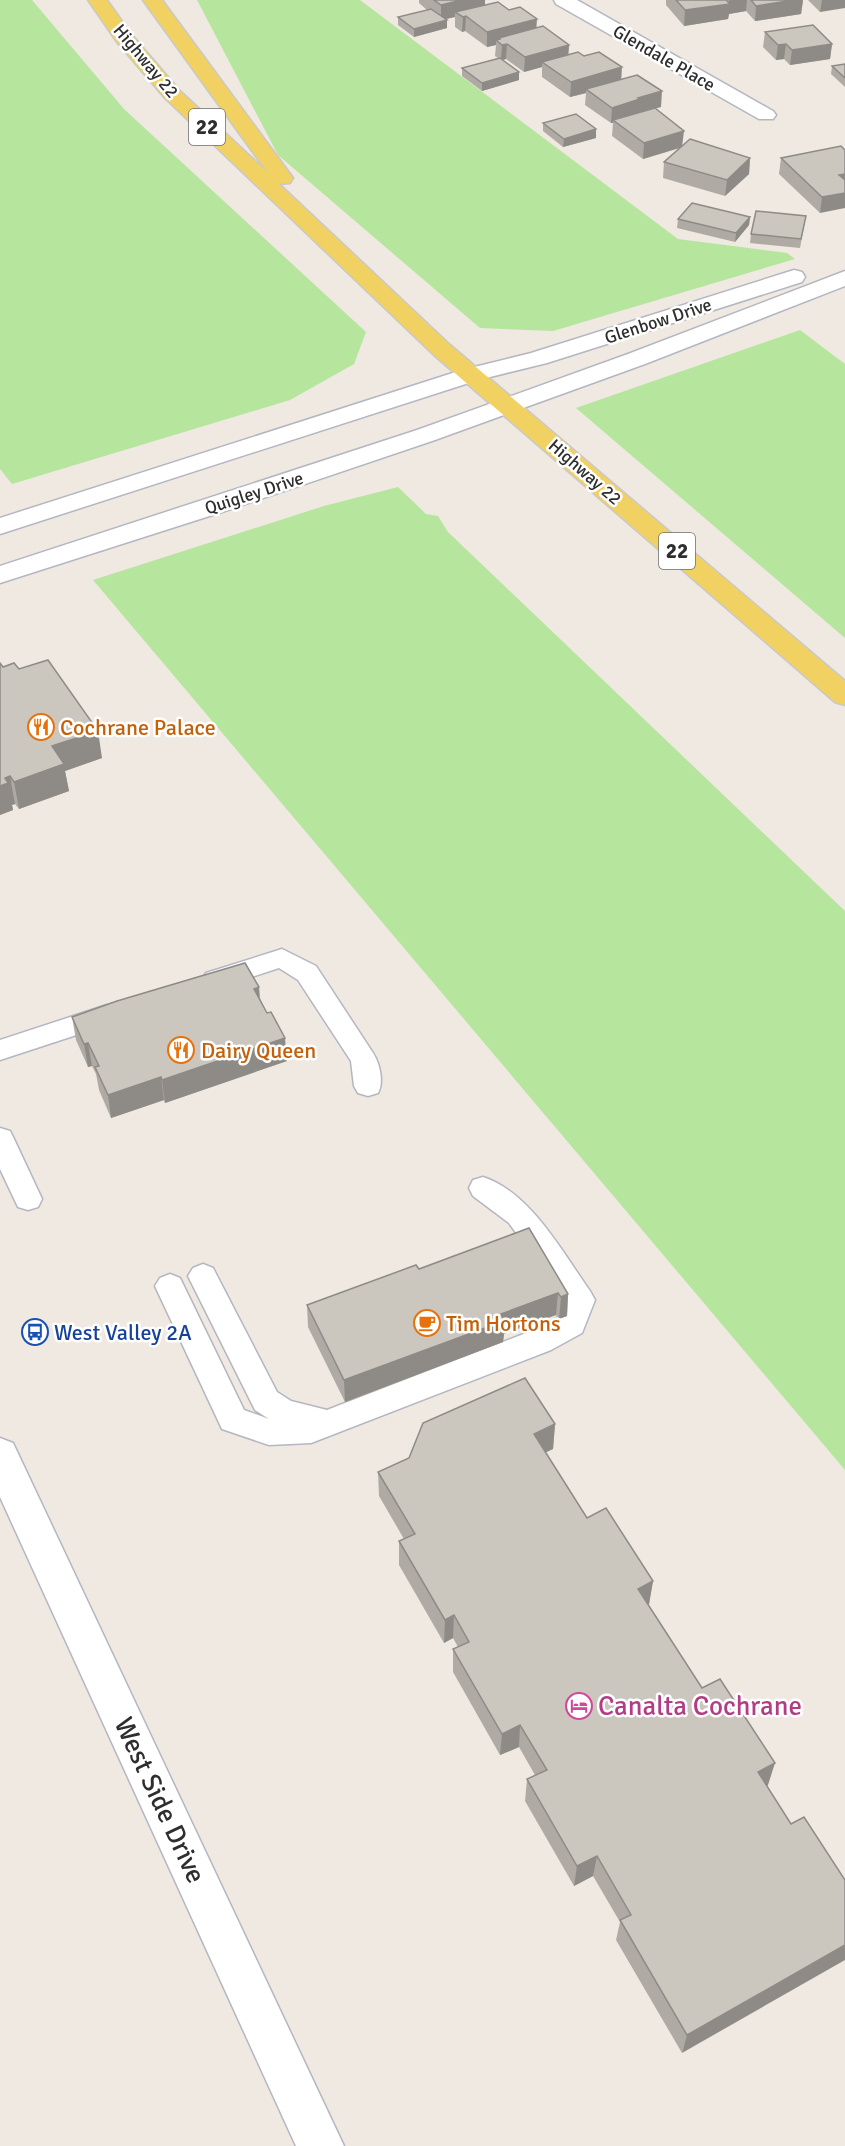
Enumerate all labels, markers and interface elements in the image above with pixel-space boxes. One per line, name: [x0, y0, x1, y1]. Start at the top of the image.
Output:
street label: Highway 22: [109, 20, 183, 102]
street label: Glendale Place: [609, 20, 719, 96]
road number: 22: [189, 109, 225, 145]
street label: Glenbow Drive: [602, 293, 714, 349]
street label: Highway 22: [544, 434, 626, 510]
street label: Quigley Drive: [202, 467, 306, 519]
road number: 22: [659, 533, 695, 569]
restaurant icon: Cochrane Palace: [26, 712, 56, 742]
place label: Cochrane Palace: [60, 714, 216, 741]
restaurant icon: Dairy Queen: [166, 1035, 196, 1065]
place label: Dairy Queen: [201, 1037, 316, 1064]
cafe icon: Tim Hortons: [412, 1308, 442, 1338]
place label: Tim Hortons: [446, 1310, 561, 1337]
bus stop icon: West Valley 2A: [20, 1317, 50, 1347]
place label: West Valley 2A: [54, 1319, 192, 1346]
place label: Canalta Cochrane: [598, 1690, 802, 1723]
hotel icon: Canalta Cochrane: [564, 1691, 594, 1721]
street label: West Side Drive: [107, 1712, 212, 1888]

